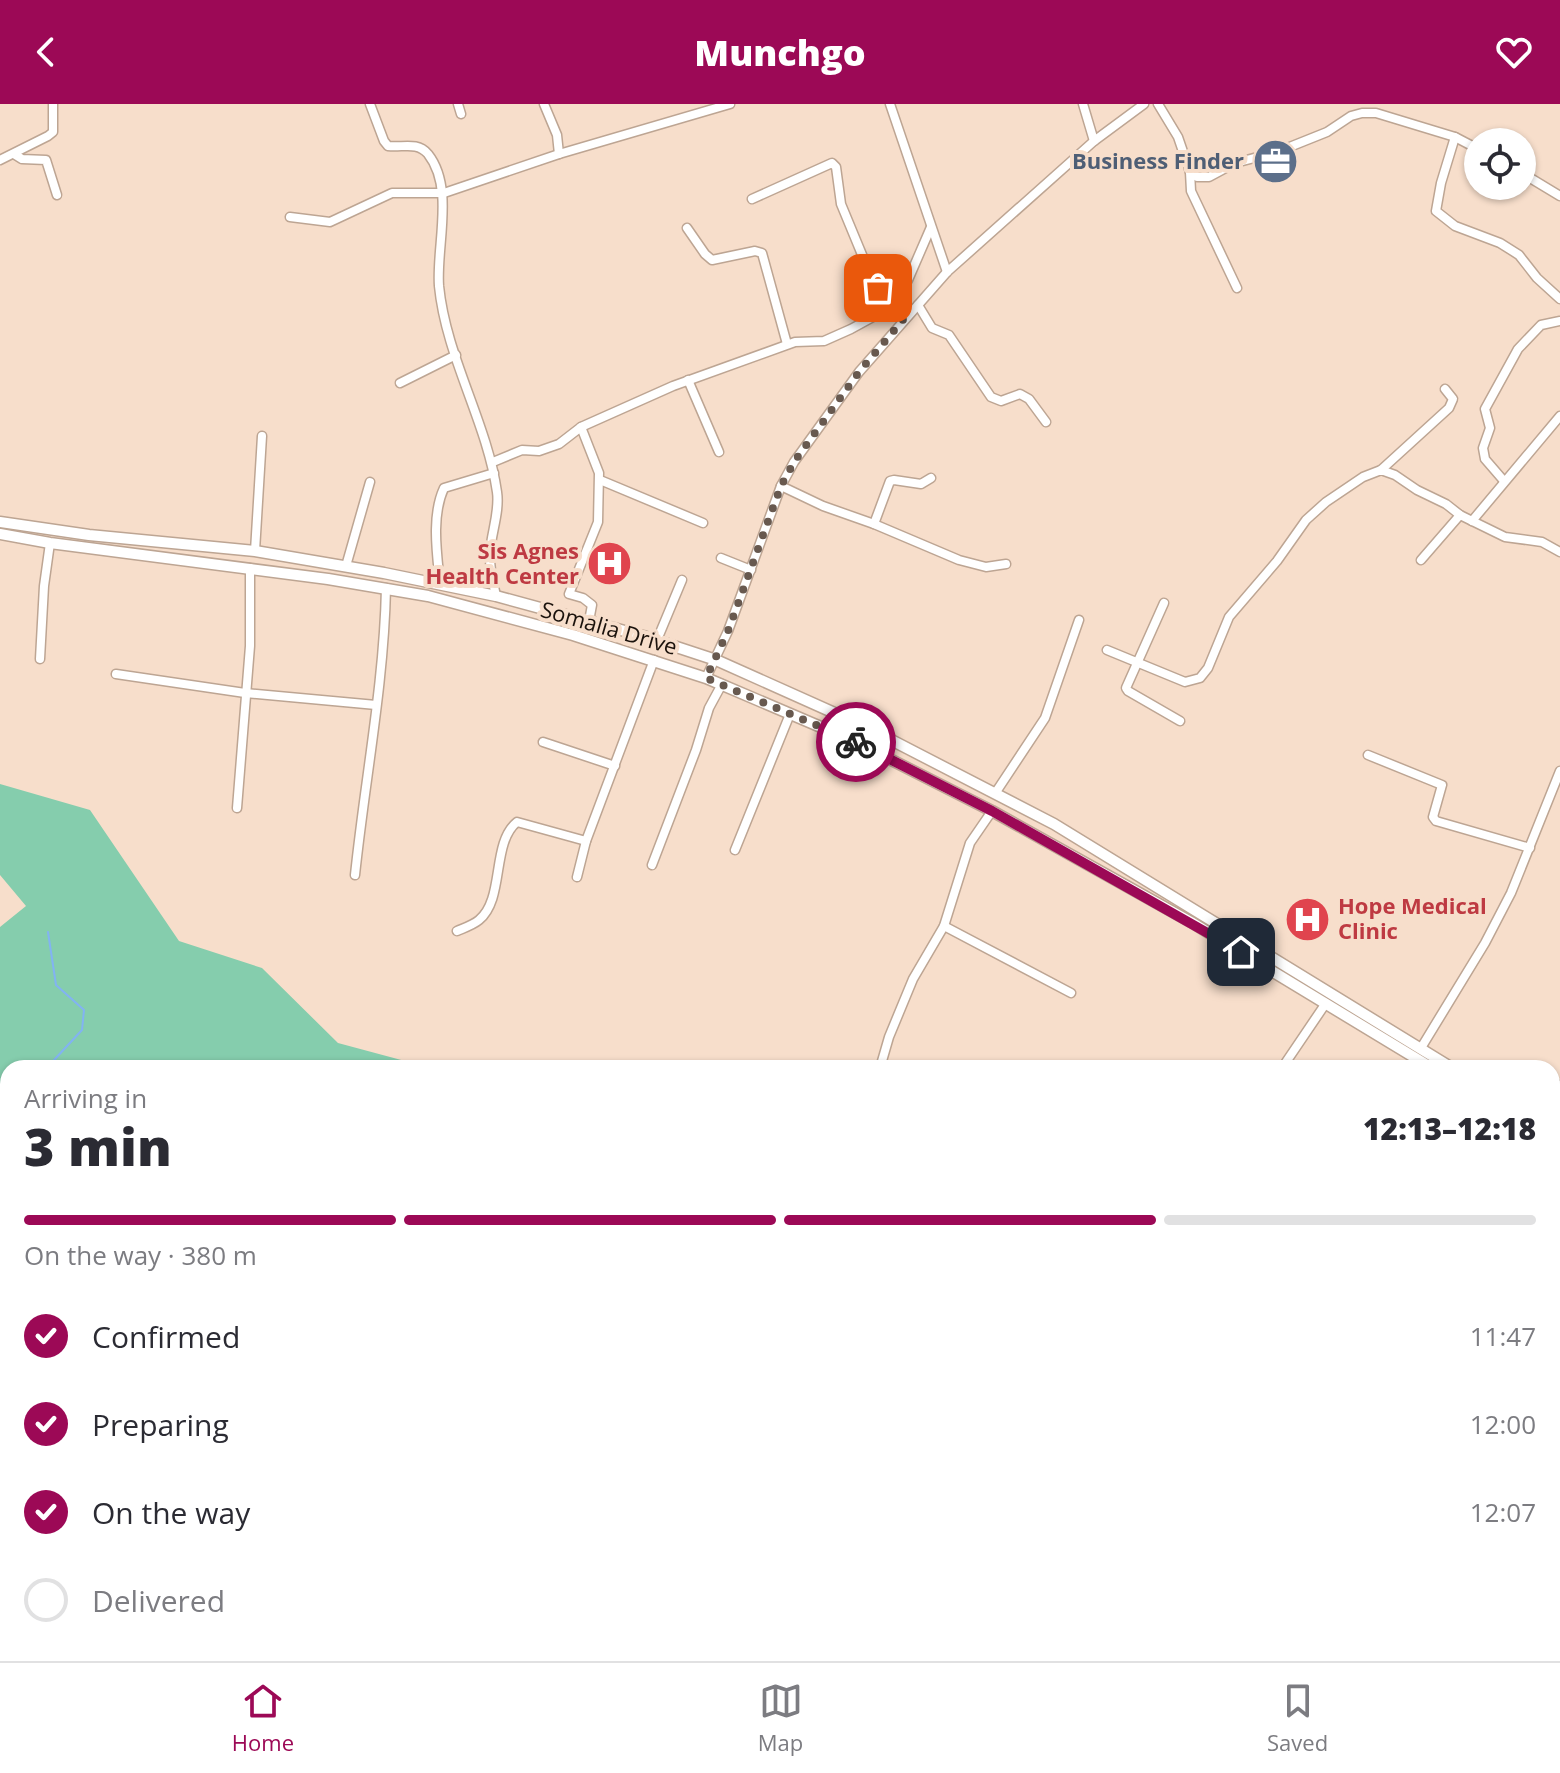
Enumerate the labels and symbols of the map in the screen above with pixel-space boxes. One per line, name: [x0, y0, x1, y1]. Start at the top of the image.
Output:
office icon: Business Finder: [1251, 137, 1299, 185]
place label: Business Finder: [1072, 145, 1244, 175]
pin: [844, 254, 912, 322]
place label: Sis Agnes Health Center: [425, 535, 579, 590]
hospital icon: Sis Agnes Health Center: [586, 540, 634, 588]
street label: Somalia Drive: [537, 593, 681, 661]
courier: [816, 702, 896, 782]
place label: Hope Medical Clinic: [1338, 890, 1487, 945]
hospital icon: Hope Medical Clinic: [1283, 895, 1331, 943]
pin: [1207, 918, 1275, 986]

